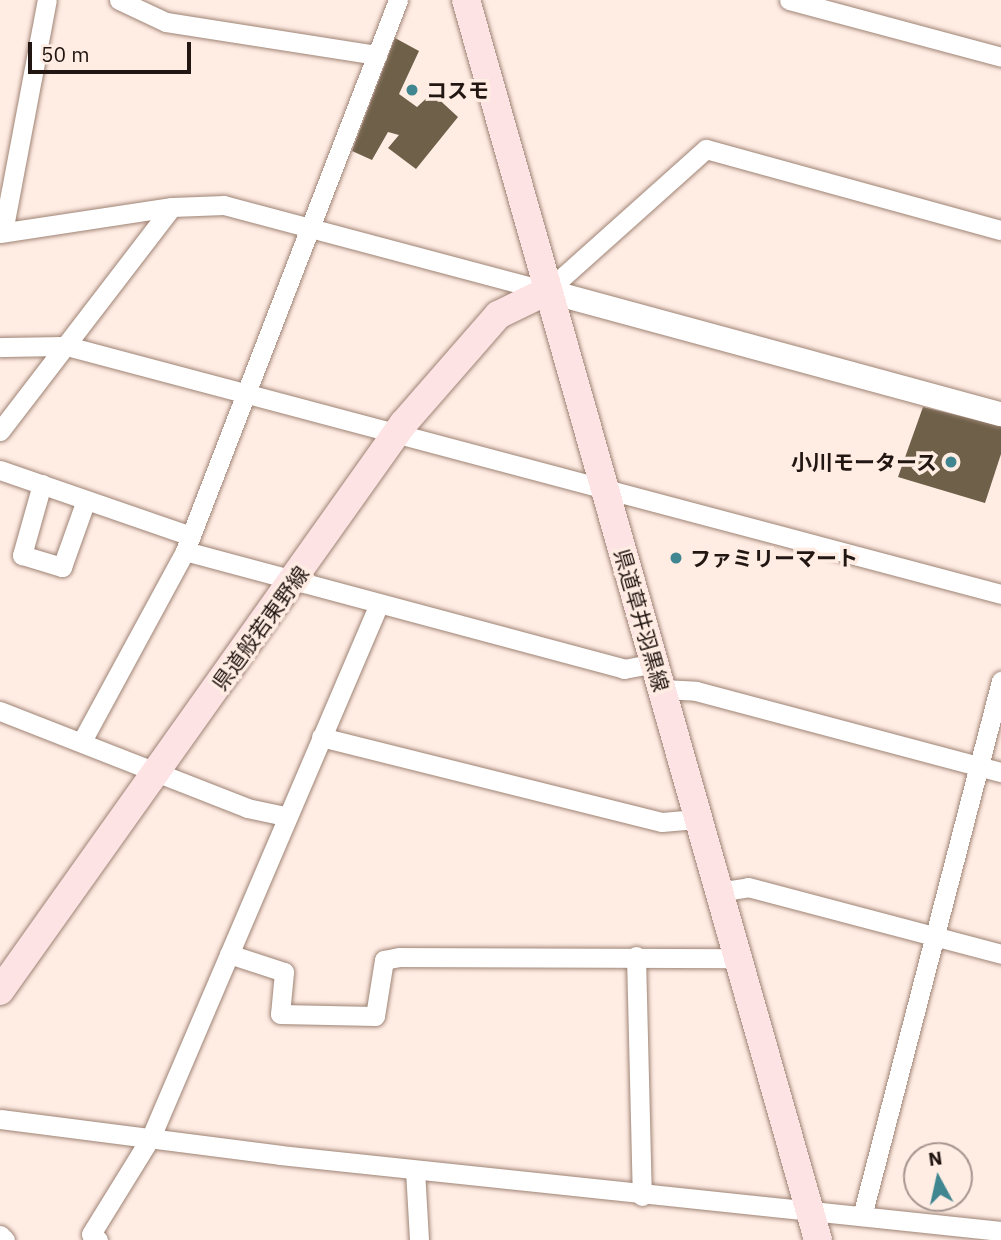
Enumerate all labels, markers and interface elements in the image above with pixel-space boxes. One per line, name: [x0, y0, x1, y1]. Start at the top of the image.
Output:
scale bar: [32, 28, 194, 72]
text: 50 m: [41, 40, 90, 68]
place label: コスモ: [426, 77, 489, 103]
marker: コスモ: [404, 82, 420, 98]
place label: 小川モータース: [790, 449, 937, 475]
marker: 小川モータース: [943, 454, 959, 470]
place label: ファミリーマート: [690, 545, 858, 571]
street label: 県道草井羽黒線: [610, 546, 674, 694]
marker: ファミリーマート: [668, 550, 684, 566]
street label: 県道般若東野線: [207, 561, 313, 695]
north arrow: [903, 1142, 973, 1212]
text: N: [927, 1145, 944, 1171]

